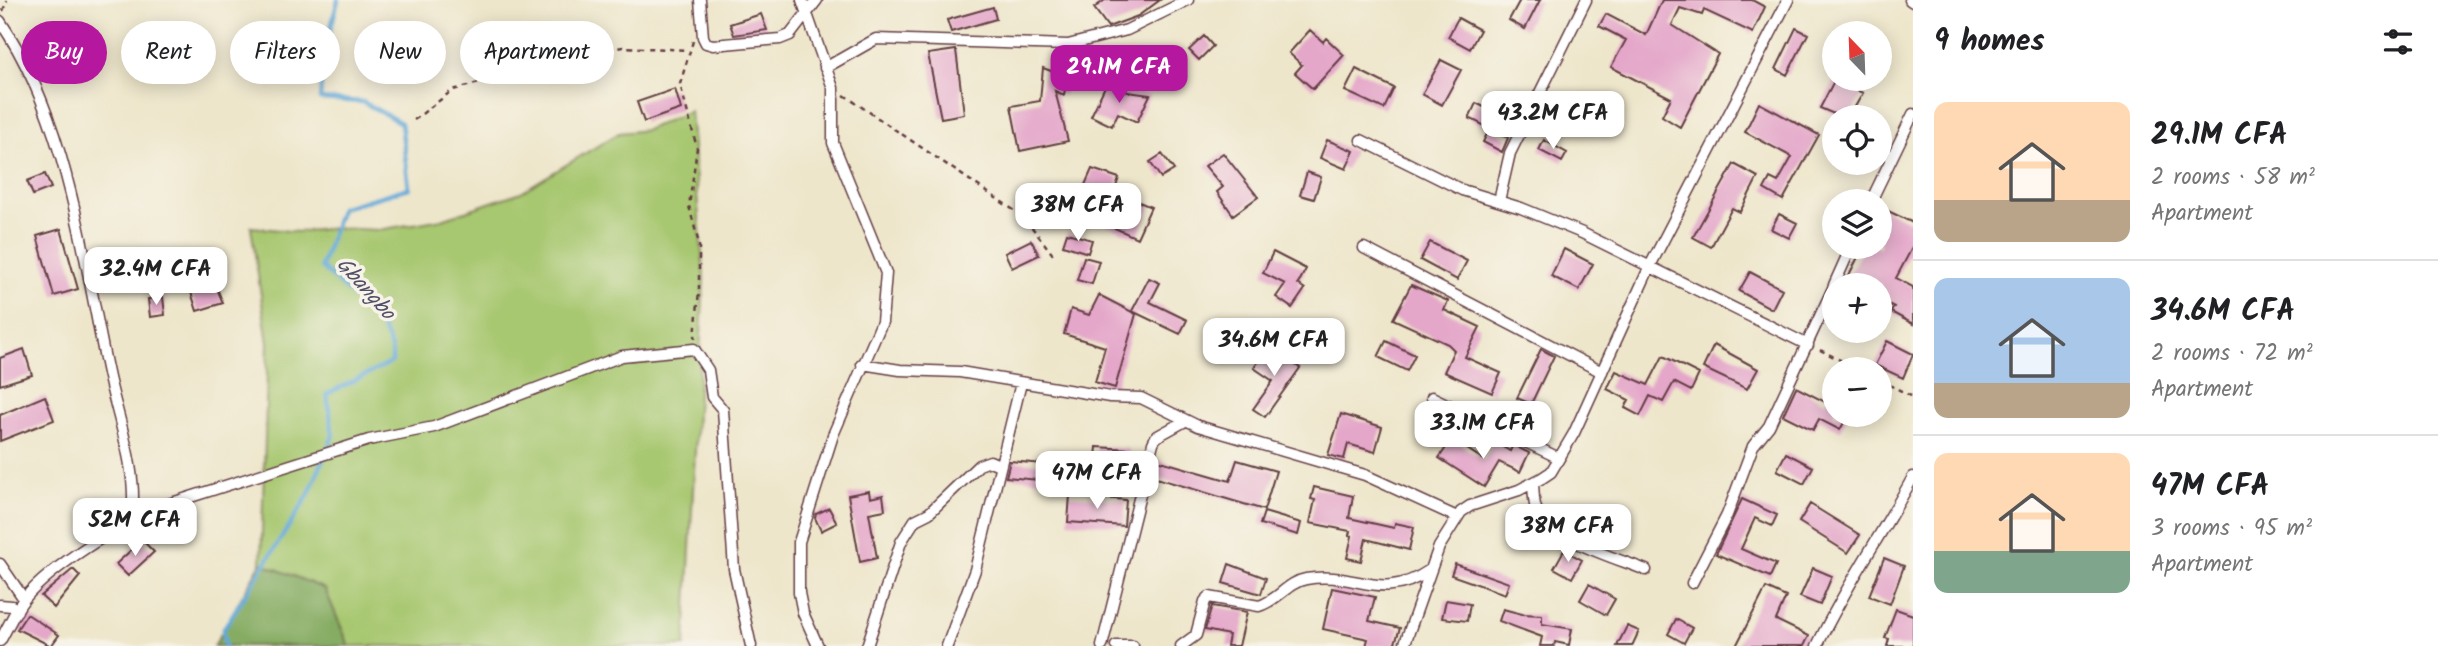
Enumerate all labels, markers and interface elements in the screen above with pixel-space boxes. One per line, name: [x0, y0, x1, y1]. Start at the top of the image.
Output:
text: 9 homes: [1934, 18, 2045, 66]
chip: Buy: [21, 21, 107, 84]
chip: Rent: [121, 21, 216, 84]
chip: Filters: [230, 21, 340, 84]
chip: New: [354, 21, 446, 84]
chip: Apartment: [460, 21, 614, 84]
north arrow: [1822, 21, 1892, 91]
map controls: [1822, 21, 1892, 427]
icon: filters: [2379, 23, 2417, 61]
pin: 29.1M CFA: [1039, 46, 1199, 105]
text: 29.1M CFA: [1067, 50, 1171, 86]
pin: 43.2M CFA: [1473, 92, 1633, 151]
text: 43.2M CFA: [1497, 96, 1609, 132]
button: locate: [1822, 105, 1892, 175]
text: 29.1M CFA: [2151, 112, 2288, 160]
icon: home: [1990, 130, 2074, 214]
text: 2 rooms · 58 m²: [2151, 160, 2315, 196]
pin: 38M CFA: [1013, 184, 1143, 243]
text: 38M CFA: [1031, 188, 1125, 224]
button: layers: [1822, 189, 1892, 259]
text: Apartment: [2151, 196, 2253, 232]
pin: 32.4M CFA: [76, 247, 236, 307]
water label: Gbangbo: [328, 250, 403, 329]
text: 32.4M CFA: [100, 252, 212, 288]
button: +: [1822, 273, 1892, 343]
text: 34.6M CFA: [2151, 288, 2295, 336]
icon: home: [1990, 306, 2074, 390]
pin: 34.6M CFA: [1194, 318, 1354, 378]
text: 34.6M CFA: [1219, 323, 1329, 359]
text: 2 rooms · 72 m²: [2151, 336, 2313, 372]
button: −: [1822, 357, 1892, 427]
text: Apartment: [2151, 372, 2253, 408]
pin: 33.1M CFA: [1403, 402, 1563, 461]
text: 33.1M CFA: [1431, 406, 1535, 442]
pin: 47M CFA: [1032, 452, 1162, 511]
text: 47M CFA: [1052, 456, 1142, 492]
text: 47M CFA: [2151, 463, 2269, 511]
icon: home: [1990, 481, 2074, 565]
pin: 52M CFA: [70, 498, 200, 558]
text: 52M CFA: [89, 503, 181, 539]
pin: 38M CFA: [1503, 504, 1633, 564]
text: 38M CFA: [1521, 509, 1615, 545]
text: 3 rooms · 95 m²: [2151, 511, 2312, 547]
text: Apartment: [2151, 547, 2253, 583]

